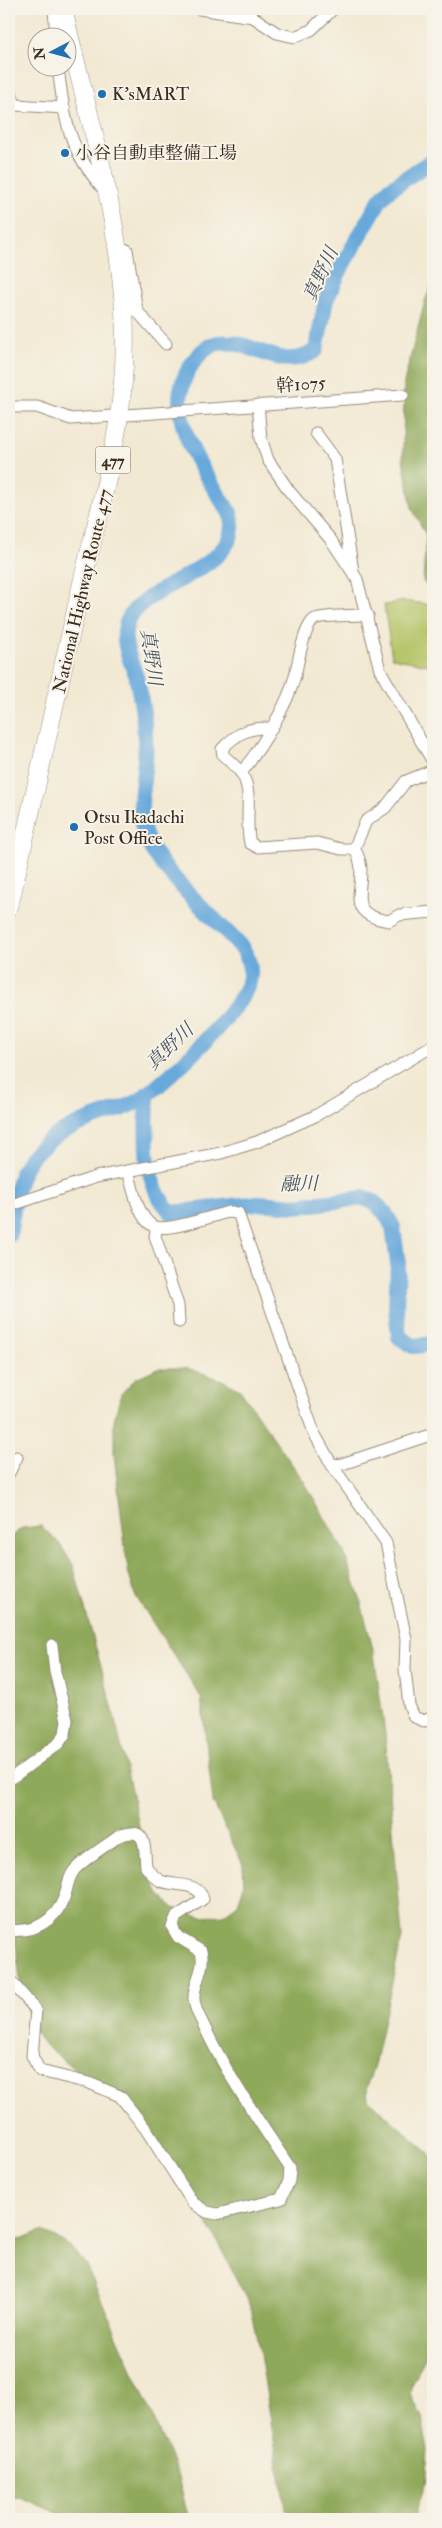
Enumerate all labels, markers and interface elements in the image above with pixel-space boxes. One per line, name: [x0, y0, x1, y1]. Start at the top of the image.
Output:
north arrow: [28, 28, 78, 78]
text: N: [30, 46, 49, 61]
place label: K'sMART: [112, 83, 190, 106]
marker: K'sMART: [96, 88, 108, 100]
place label: 小谷自動車整備工場: [75, 142, 237, 165]
marker: 小谷自動車整備工場: [59, 147, 71, 159]
water label: 真野川: [298, 242, 345, 305]
street label: 幹1075: [275, 371, 327, 398]
road number: 477: [96, 446, 130, 474]
street label: National Highway Route 477: [48, 487, 117, 695]
water label: 真野川: [135, 627, 167, 689]
place label: Otsu Ikadachi Post Office: [84, 806, 185, 850]
marker: Otsu Ikadachi Post Office: [68, 821, 80, 833]
water label: 真野川: [141, 1017, 200, 1075]
water label: 融川: [280, 1172, 320, 1196]

